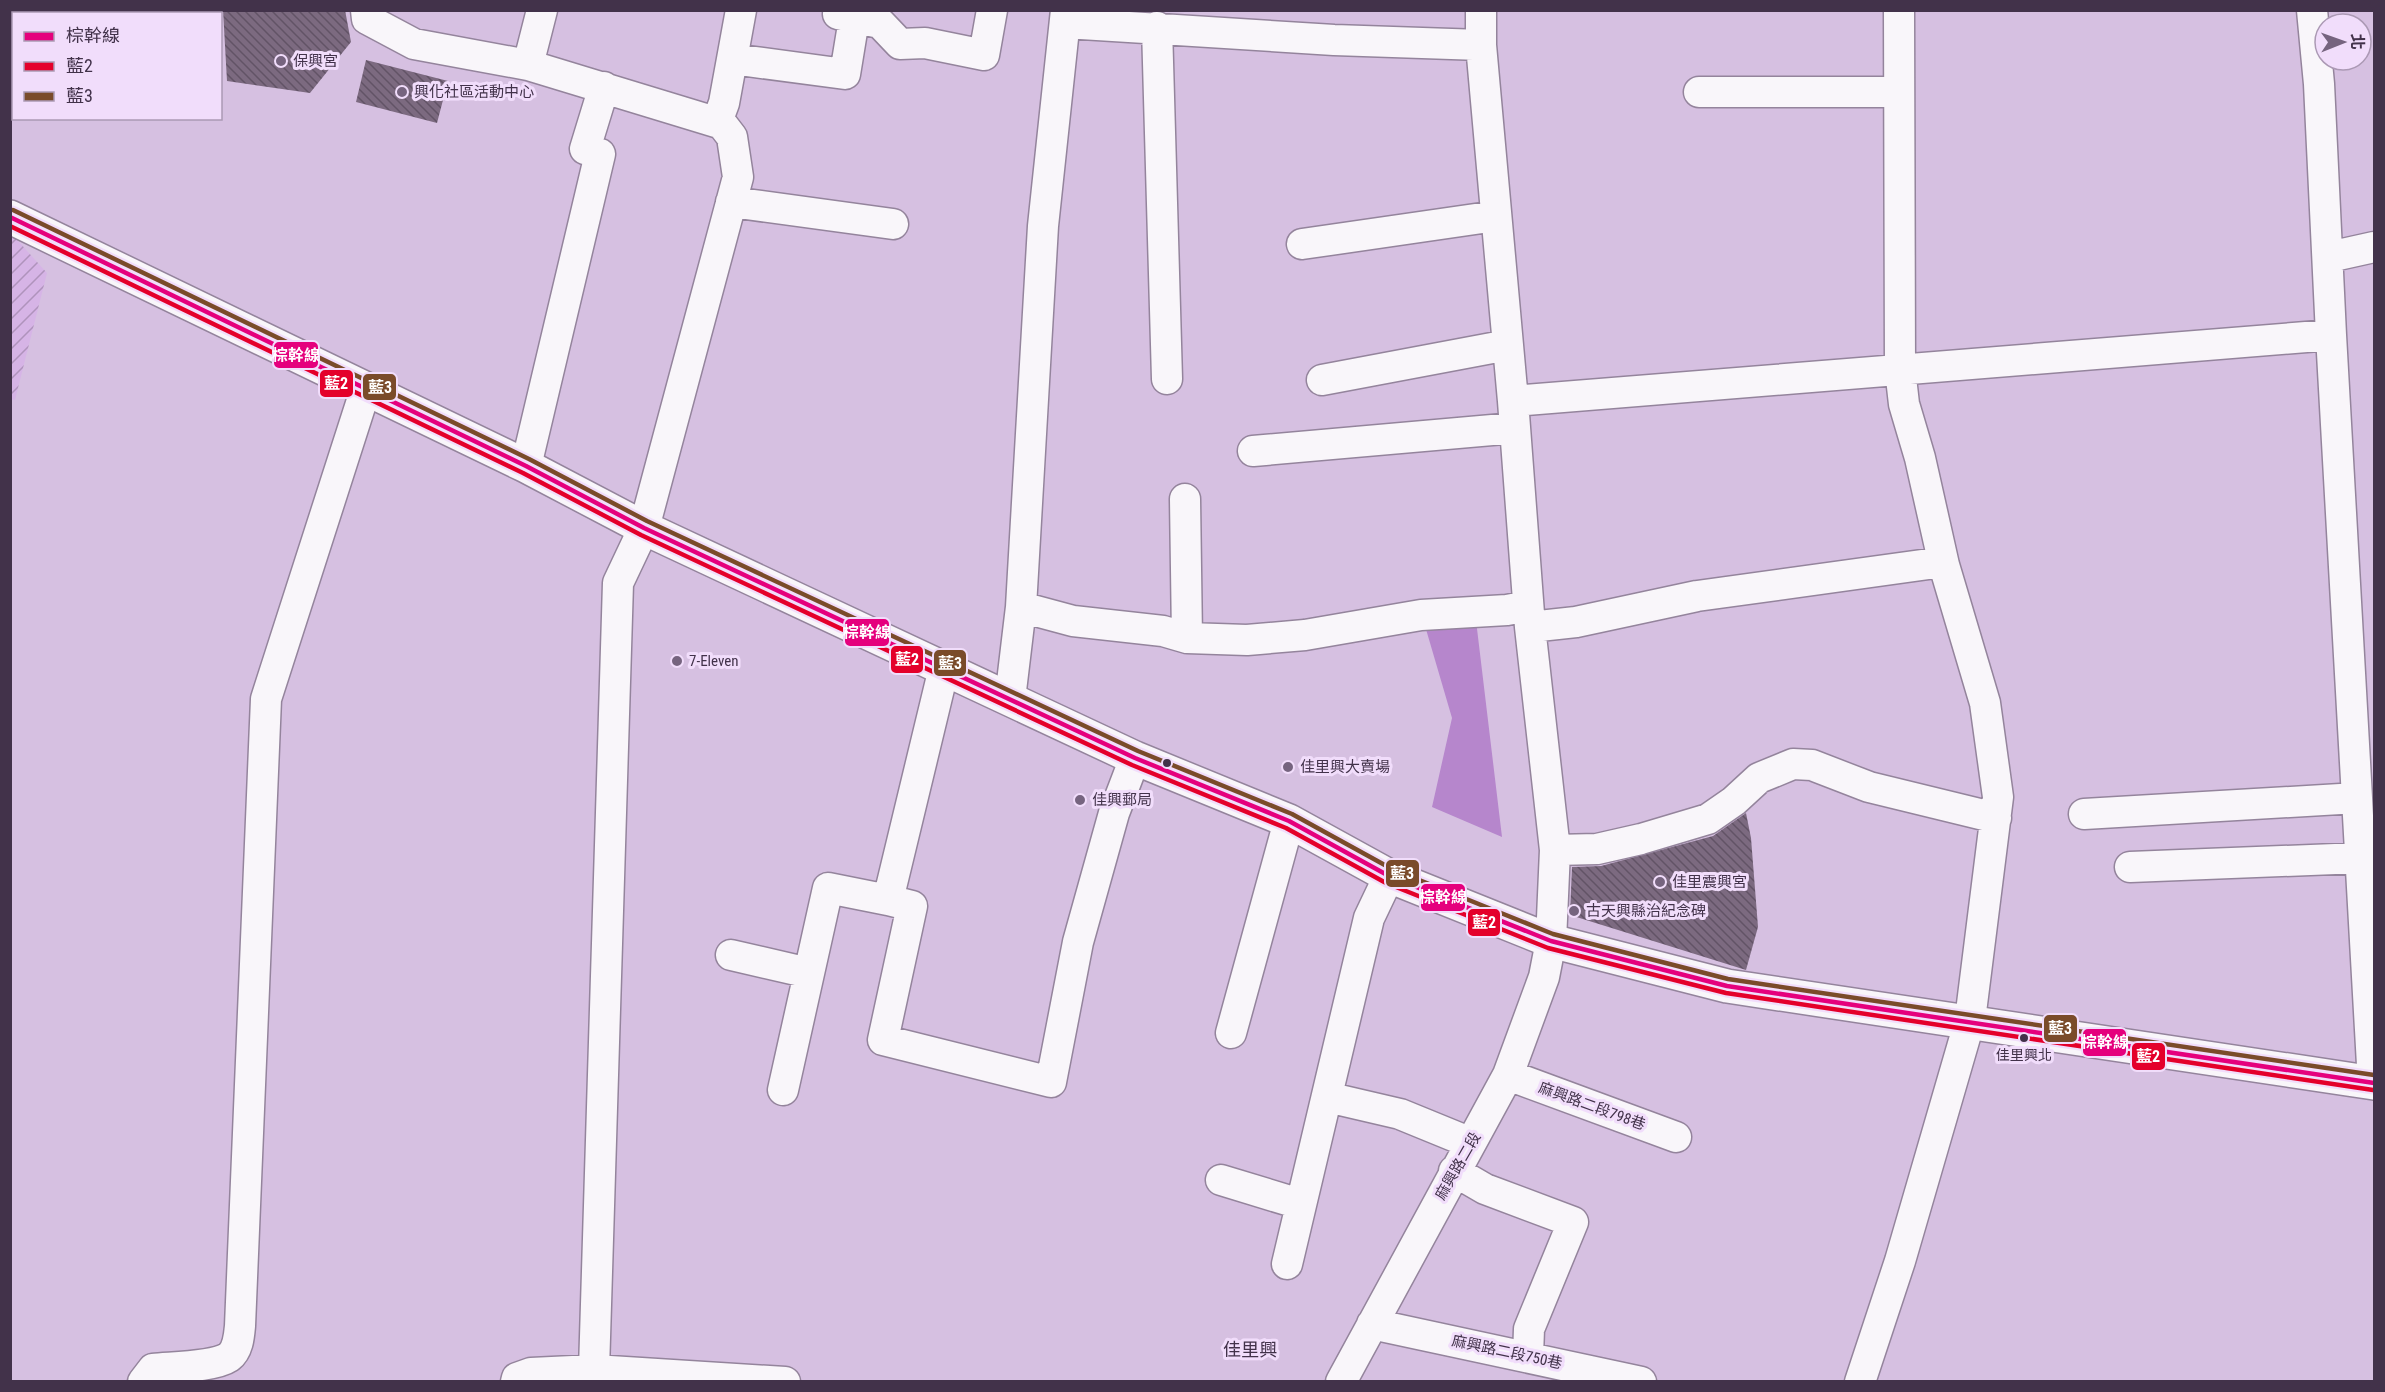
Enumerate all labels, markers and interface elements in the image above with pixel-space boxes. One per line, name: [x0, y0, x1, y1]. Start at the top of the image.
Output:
legend: [12, 12, 222, 120]
north arrow: [2313, 12, 2373, 72]
text: 棕幹線: [66, 25, 120, 46]
text: 北: [2348, 34, 2367, 50]
place label: 保興宮: [293, 52, 338, 70]
marker: 保興宮: [274, 54, 288, 68]
text: 藍2: [66, 55, 93, 76]
place label: 興化社區活動中心: [414, 83, 534, 101]
text: 藍3: [66, 85, 93, 106]
marker: 興化社區活動中心: [395, 85, 409, 99]
line badge: 棕幹線: [273, 341, 319, 369]
text: 棕幹線: [272, 346, 320, 365]
line badge: 藍2: [319, 369, 354, 398]
line badge: 藍3: [362, 373, 397, 401]
text: 藍2: [324, 374, 348, 393]
text: 藍3: [368, 378, 392, 397]
line badge: 棕幹線: [844, 618, 890, 647]
text: 棕幹線: [843, 623, 891, 642]
line badge: 藍2: [890, 645, 924, 674]
line badge: 藍3: [933, 649, 967, 677]
text: 藍2: [895, 650, 919, 669]
place label: 7-Eleven: [689, 652, 739, 670]
marker: 7-Eleven: [670, 654, 684, 668]
text: 藍3: [938, 654, 962, 673]
unlabelled marker: [1161, 757, 1173, 769]
place label: 佳里興大賣場: [1300, 758, 1390, 776]
marker: 佳里興大賣場: [1281, 760, 1295, 774]
place label: 佳興郵局: [1092, 791, 1152, 809]
marker: 佳興郵局: [1073, 793, 1087, 807]
line badge: 藍3: [1385, 859, 1420, 888]
text: 藍3: [1390, 864, 1414, 883]
place label: 佳里震興宮: [1672, 873, 1747, 891]
marker: 佳里震興宮: [1653, 875, 1667, 889]
line badge: 棕幹線: [1420, 883, 1466, 912]
text: 棕幹線: [1419, 888, 1467, 907]
place label: 古天興縣治紀念碑: [1586, 902, 1706, 920]
marker: 古天興縣治紀念碑: [1567, 904, 1581, 918]
line badge: 藍2: [1467, 908, 1501, 937]
text: 藍2: [1472, 913, 1496, 932]
line badge: 藍3: [2043, 1014, 2078, 1043]
text: 藍3: [2048, 1019, 2072, 1038]
line badge: 棕幹線: [2082, 1028, 2127, 1057]
marker: 佳里興北: [2018, 1032, 2030, 1044]
text: 棕幹線: [2081, 1033, 2129, 1052]
line badge: 藍2: [2131, 1042, 2166, 1071]
place label: 佳里興北: [1996, 1047, 2052, 1063]
text: 藍2: [2136, 1047, 2160, 1066]
street label: 麻興路二段798巷: [1536, 1078, 1648, 1134]
street label: 麻興路二段: [1431, 1129, 1485, 1203]
street label: 麻興路二段750巷: [1450, 1332, 1564, 1372]
district label: 佳里興: [1223, 1339, 1277, 1360]

